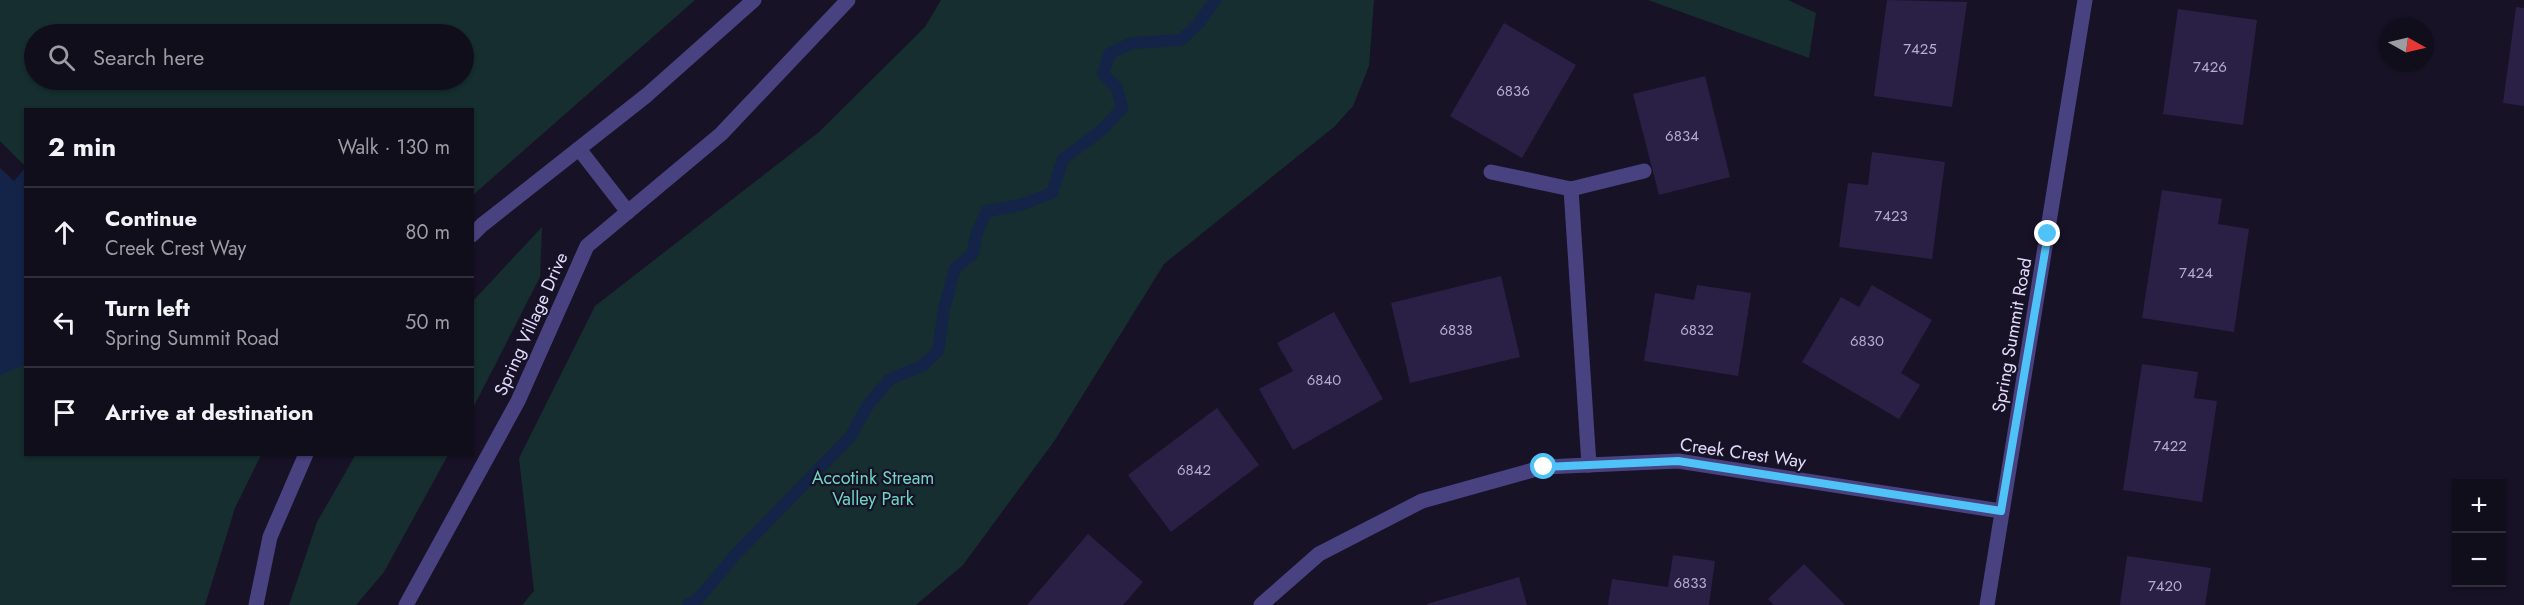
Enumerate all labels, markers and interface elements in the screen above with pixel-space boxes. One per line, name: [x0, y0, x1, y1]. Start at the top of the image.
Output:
north arrow: [2380, 18, 2434, 72]
search box: [24, 24, 474, 90]
house number: 7425: [1903, 38, 1937, 60]
icon: search: [45, 41, 78, 74]
text: Search here: [93, 41, 204, 73]
house number: 7426: [2193, 56, 2227, 78]
house number: 6836: [1496, 80, 1530, 102]
house number: 6834: [1665, 125, 1699, 147]
text: 2 min: [48, 128, 116, 166]
text: Walk · 130 m: [338, 133, 450, 162]
text: Continue: [105, 202, 197, 234]
house number: 7423: [1874, 205, 1908, 227]
icon: ahead: [48, 216, 81, 249]
text: 80 m: [405, 218, 450, 247]
route end: [2034, 220, 2060, 246]
text: Creek Crest Way: [105, 234, 246, 263]
street label: Spring Village Drive: [488, 248, 574, 400]
street label: Spring Summit Road: [1986, 256, 2038, 414]
house number: 7424: [2179, 262, 2213, 284]
text: Turn left: [105, 292, 190, 324]
icon: left: [48, 306, 81, 339]
text: 50 m: [405, 308, 450, 337]
house number: 6838: [1439, 319, 1473, 341]
house number: 6832: [1680, 319, 1714, 341]
text: Spring Summit Road: [105, 324, 279, 353]
house number: 6830: [1850, 330, 1884, 352]
house number: 6840: [1307, 369, 1341, 391]
icon: arrive: [48, 396, 81, 429]
text: Arrive at destination: [105, 396, 314, 428]
street label: Creek Crest Way: [1678, 431, 1808, 475]
house number: 7422: [2153, 435, 2187, 457]
route start: [1530, 453, 1556, 479]
house number: 6842: [1177, 459, 1211, 481]
park label: Accotink Stream Valley Park: [812, 465, 934, 512]
map controls: [2452, 479, 2506, 587]
button: +: [2452, 479, 2506, 533]
button: −: [2452, 533, 2506, 587]
house number: 6833: [1673, 572, 1707, 594]
house number: 7420: [2148, 575, 2182, 597]

